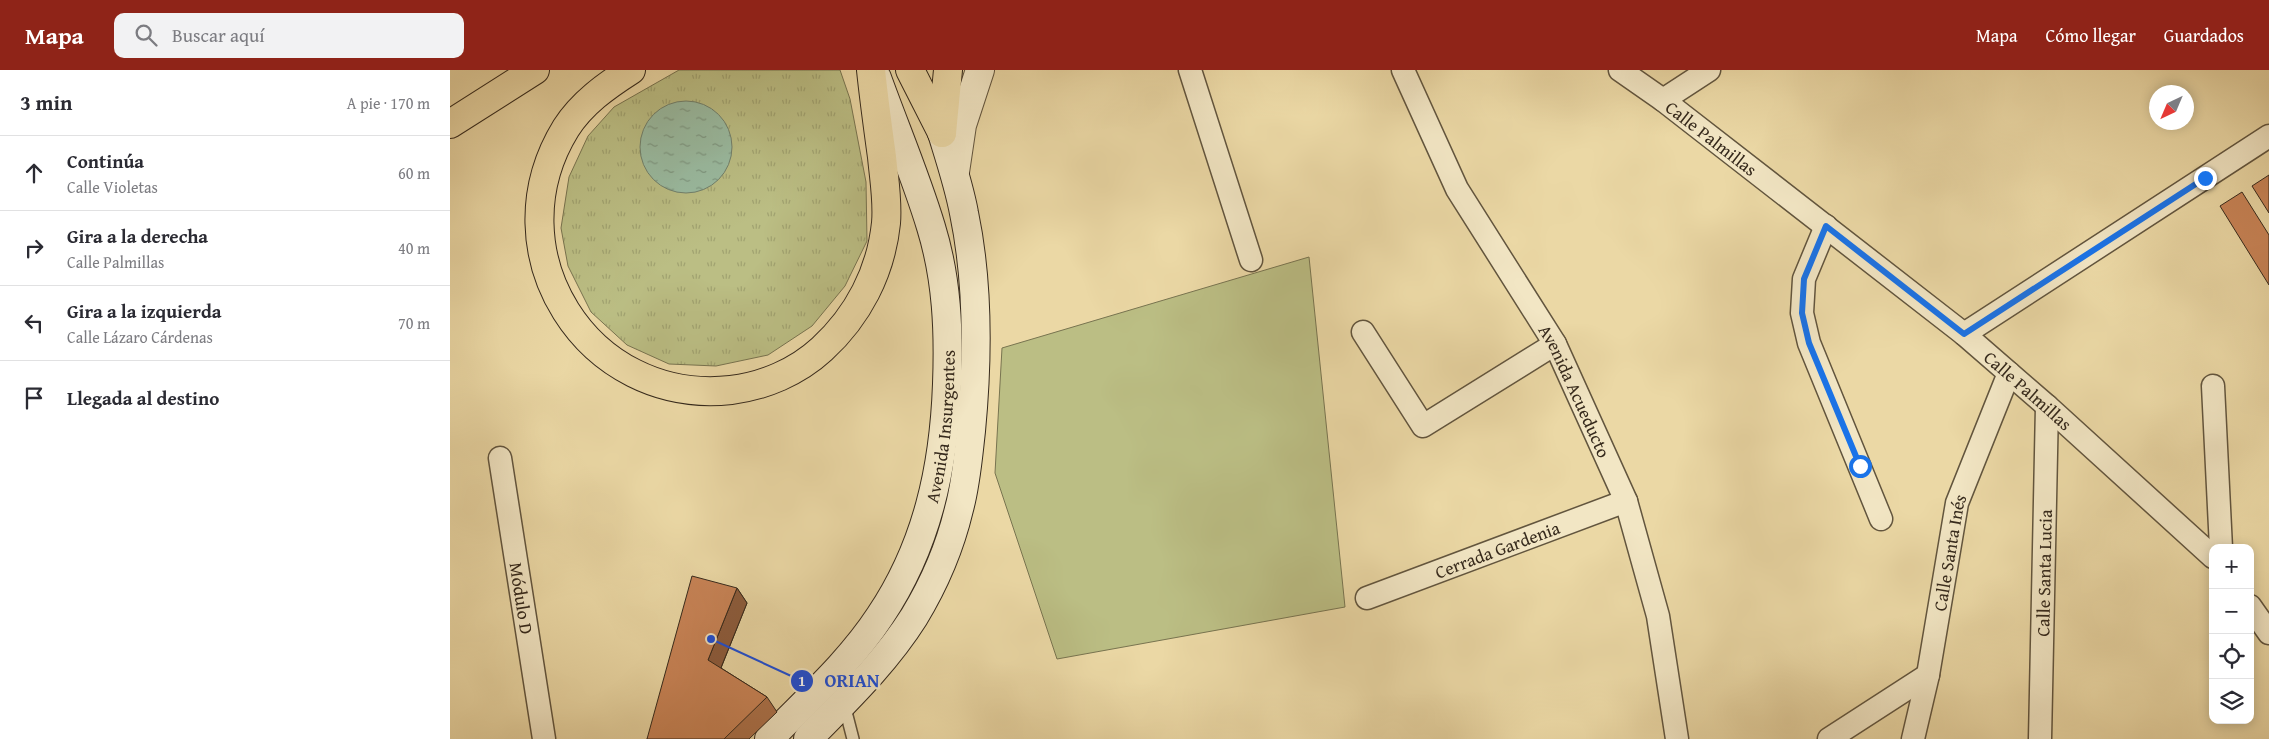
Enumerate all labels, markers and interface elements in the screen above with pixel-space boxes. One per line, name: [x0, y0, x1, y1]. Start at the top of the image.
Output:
search box: [114, 13, 464, 58]
text: Mapa: [25, 18, 84, 53]
icon: search: [132, 21, 160, 49]
text: Buscar aquí: [172, 21, 265, 49]
text: Mapa: [1976, 22, 2018, 49]
text: Cómo llegar: [2046, 22, 2136, 49]
text: Guardados: [2164, 22, 2244, 49]
north arrow: [2149, 85, 2194, 130]
text: 3 min: [20, 87, 72, 118]
text: A pie · 170 m: [347, 91, 430, 115]
street label: Calle Palmillas: [1660, 93, 1763, 182]
text: Continúa: [67, 147, 144, 175]
icon: ahead: [20, 159, 48, 187]
text: 60 m: [398, 161, 430, 185]
route end: [2194, 167, 2217, 190]
text: Calle Violetas: [67, 175, 158, 199]
text: Gira a la derecha: [67, 222, 208, 250]
icon: right: [20, 234, 48, 262]
text: 40 m: [398, 236, 430, 260]
text: Calle Palmillas: [67, 250, 164, 274]
text: Gira a la izquierda: [67, 297, 222, 325]
icon: left: [20, 309, 48, 337]
text: 70 m: [398, 311, 430, 335]
street label: Avenida Acueducto: [1532, 319, 1618, 462]
text: Calle Lázaro Cárdenas: [67, 325, 213, 349]
street label: Calle Palmillas: [1978, 344, 2078, 436]
street label: Avenida Insurgentes: [918, 350, 961, 506]
icon: arrive: [20, 384, 48, 412]
text: Llegada al destino: [67, 384, 219, 412]
route start: [1849, 455, 1872, 478]
street label: Calle Santa Inés: [1926, 490, 1973, 613]
street label: Calle Santa Lucia: [2029, 509, 2058, 637]
street label: Cerrada Gardenia: [1431, 513, 1564, 585]
map controls: [2209, 544, 2254, 724]
button: +: [2209, 544, 2254, 589]
street label: Módulo D: [503, 560, 541, 636]
button: −: [2209, 589, 2254, 634]
button: locate: [2209, 634, 2254, 679]
callout: ORIAN: [789, 664, 889, 698]
text: ORIAN: [825, 666, 880, 694]
text: 1: [798, 670, 806, 691]
button: layers: [2209, 679, 2254, 724]

